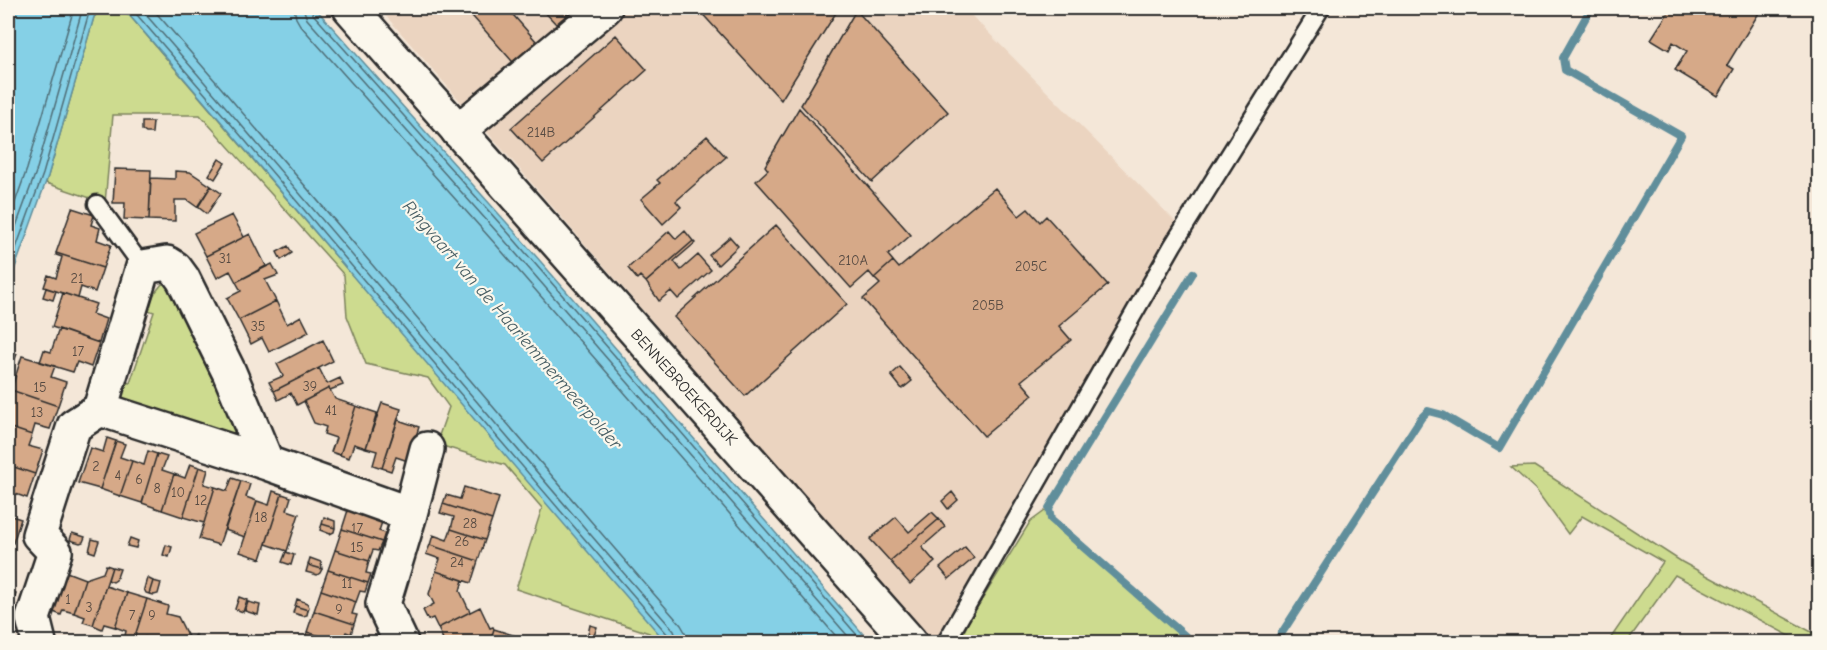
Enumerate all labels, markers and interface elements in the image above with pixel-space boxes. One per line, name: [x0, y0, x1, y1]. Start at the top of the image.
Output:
house number: 214B: [527, 124, 555, 141]
water label: Ringvaart van de Haarlemmermeerpolder: [398, 196, 626, 454]
house number: 31: [219, 250, 231, 267]
house number: 210A: [838, 252, 868, 269]
house number: 205C: [1015, 258, 1047, 275]
house number: 21: [71, 270, 83, 287]
house number: 205B: [972, 297, 1004, 314]
house number: 35: [251, 318, 265, 335]
street label: BENNEBROEKERDIJK: [627, 325, 741, 449]
house number: 17: [72, 343, 84, 360]
house number: 39: [303, 378, 317, 395]
house number: 15: [33, 379, 47, 396]
house number: 41: [325, 402, 337, 419]
house number: 13: [31, 404, 43, 421]
house number: 2: [92, 458, 100, 475]
house number: 4: [115, 467, 122, 484]
house number: 6: [135, 471, 143, 488]
house number: 8: [153, 480, 161, 497]
house number: 10: [171, 484, 185, 501]
house number: 12: [195, 492, 207, 509]
house number: 18: [255, 509, 267, 526]
house number: 28: [463, 515, 477, 532]
house number: 17: [351, 520, 363, 537]
house number: 26: [455, 533, 469, 550]
house number: 15: [350, 539, 364, 556]
house number: 24: [450, 554, 464, 571]
house number: 11: [341, 575, 353, 592]
house number: 1: [65, 591, 71, 608]
house number: 3: [85, 599, 93, 616]
house number: 9: [335, 601, 343, 618]
house number: 7: [129, 607, 136, 624]
house number: 9: [148, 607, 156, 624]

